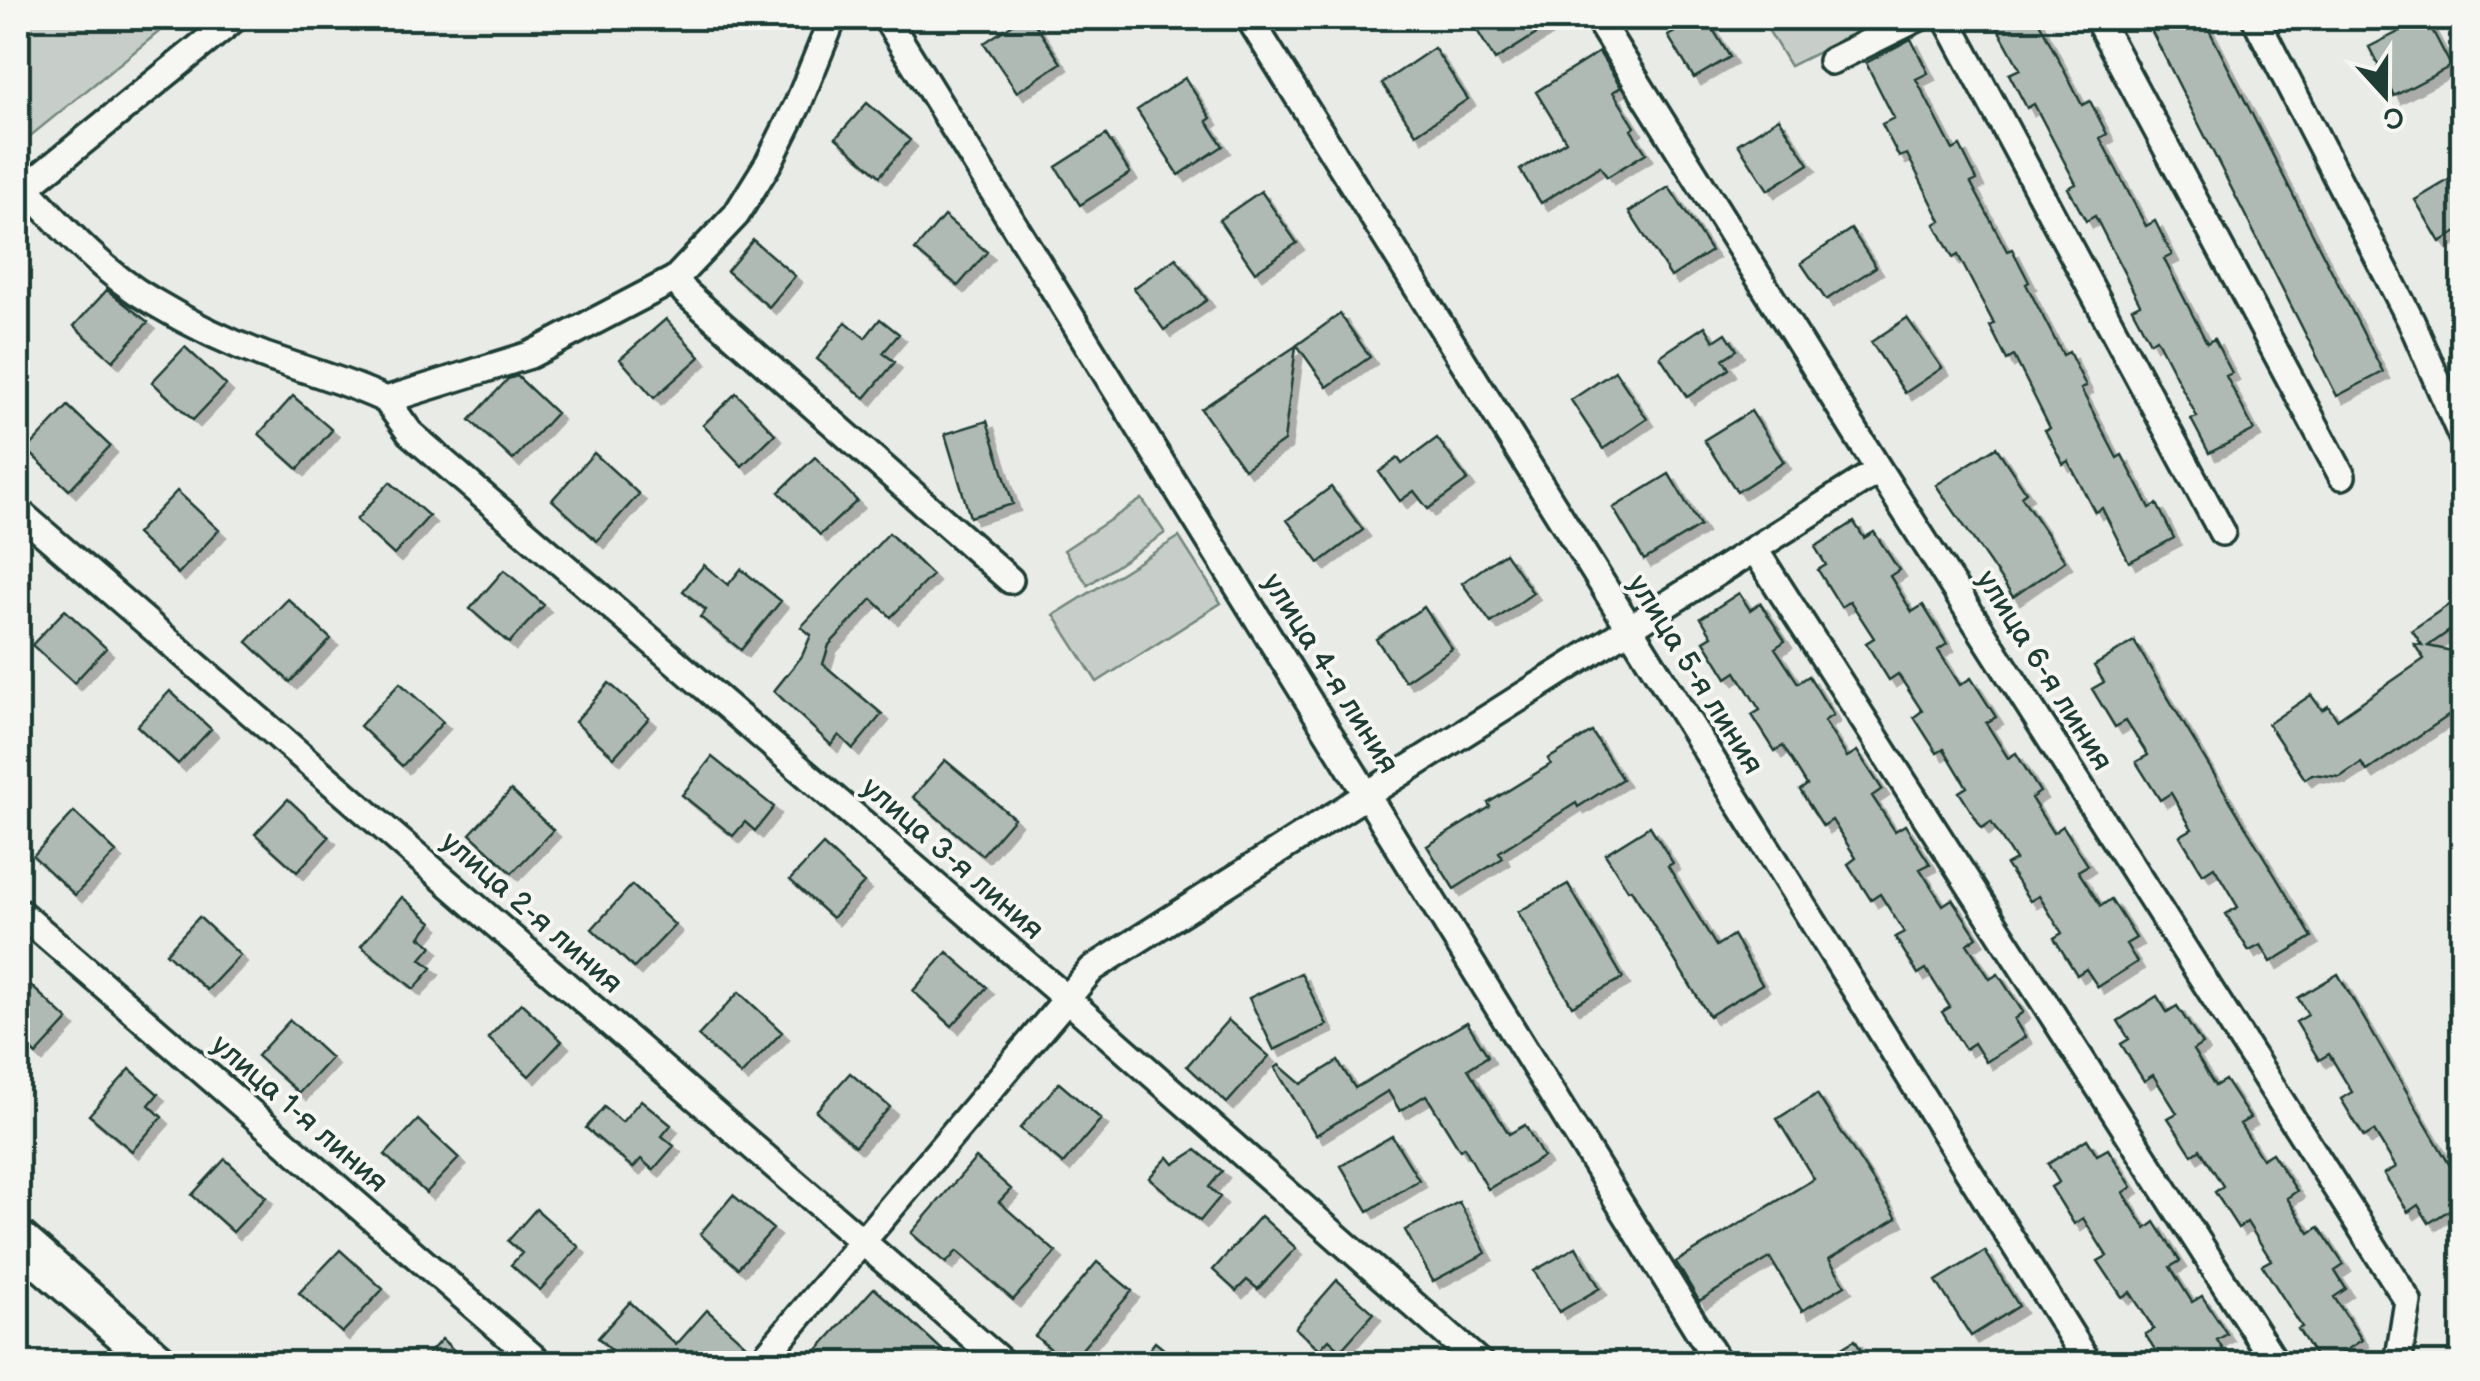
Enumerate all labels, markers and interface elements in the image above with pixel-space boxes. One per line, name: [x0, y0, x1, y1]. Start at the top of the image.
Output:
north arrow: [2335, 45, 2435, 145]
text: С: [2378, 98, 2408, 136]
street label: улица 6-я линия: [1968, 564, 2120, 777]
street label: улица 4-я линия: [1254, 567, 1406, 780]
street label: улица 5-я линия: [1619, 568, 1771, 781]
street label: улица 3-я линия: [854, 770, 1051, 948]
street label: улица 2-я линия: [433, 824, 629, 1001]
street label: улица 1-я линия: [204, 1027, 395, 1200]

